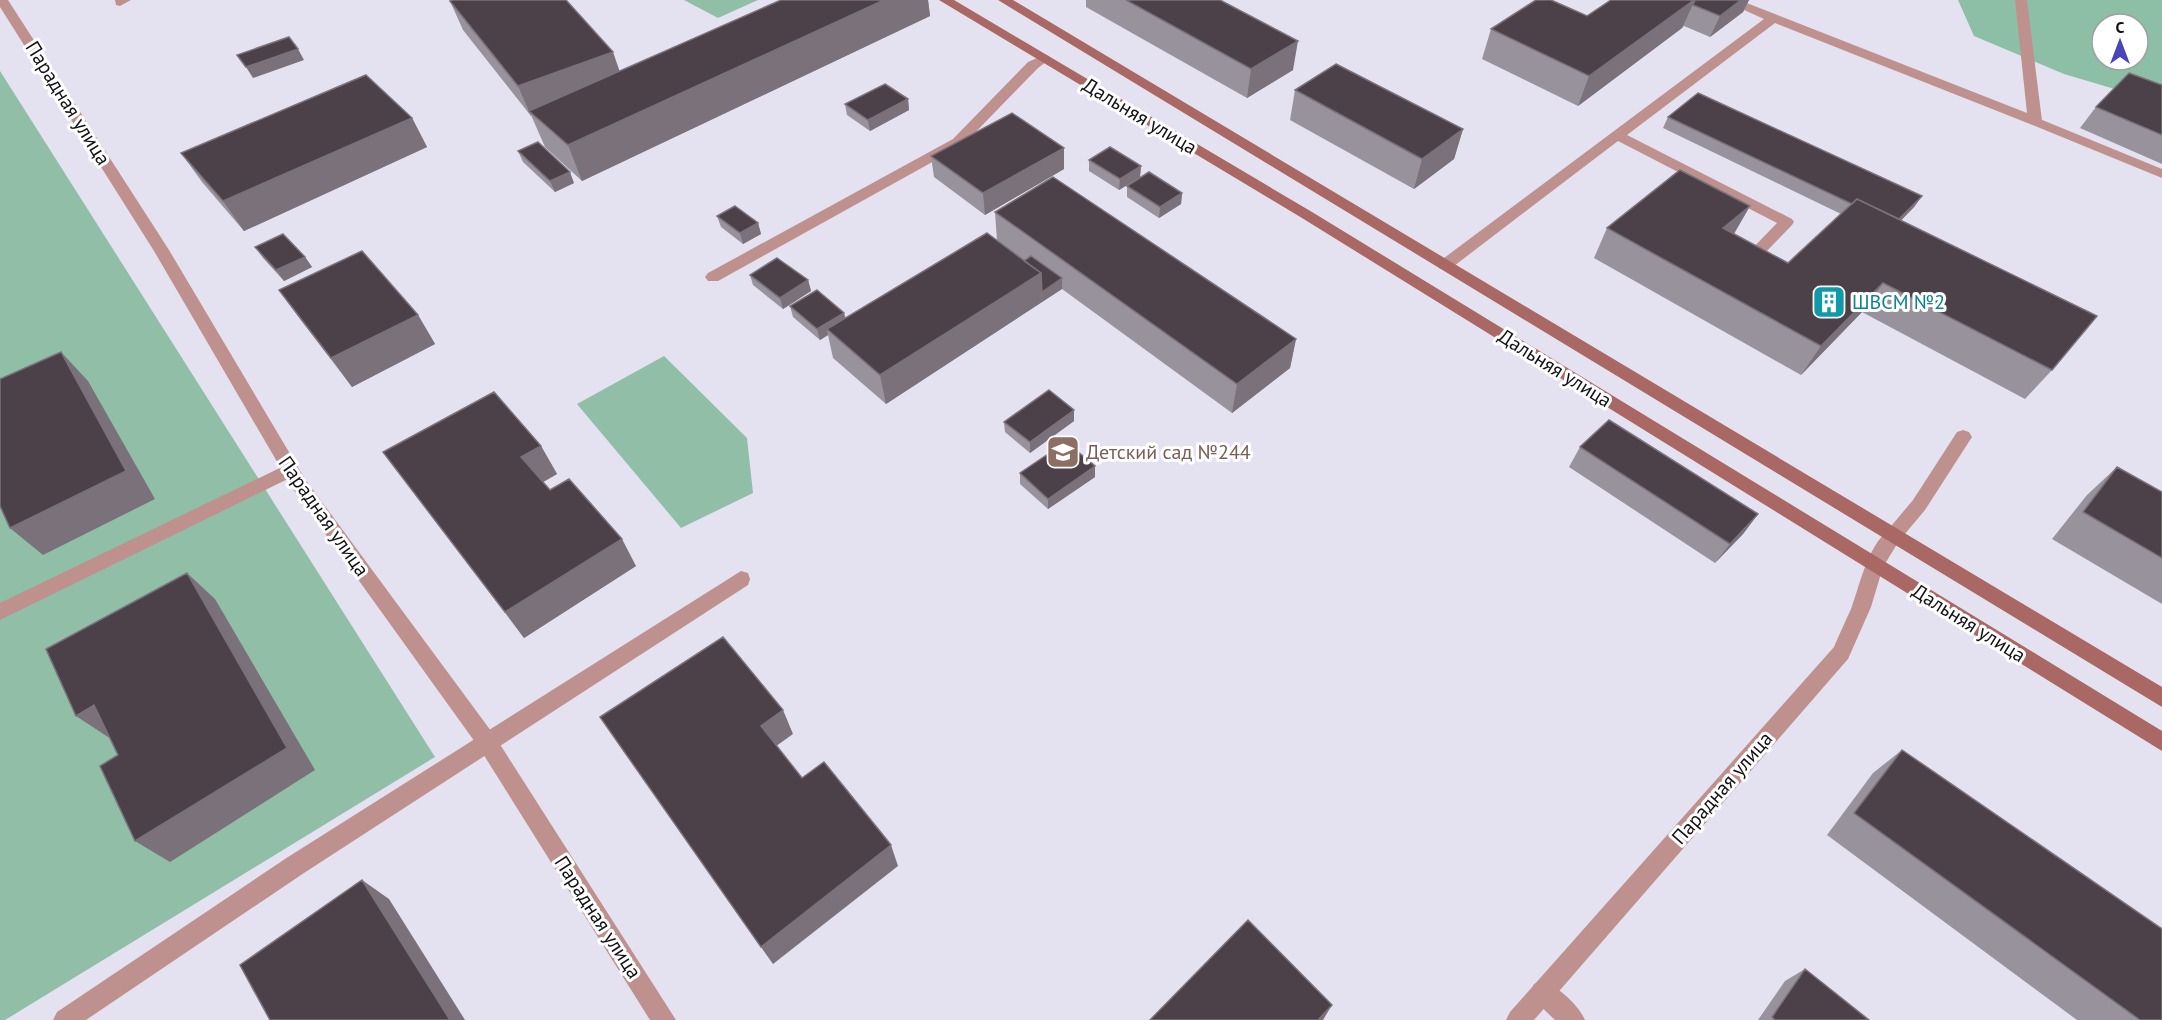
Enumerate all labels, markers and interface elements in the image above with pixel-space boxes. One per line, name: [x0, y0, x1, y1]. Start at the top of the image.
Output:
north arrow: [2090, 12, 2150, 72]
text: С: [2116, 17, 2125, 37]
street label: Парадная улица: [20, 36, 116, 170]
street label: Дальняя улица: [1078, 72, 1202, 160]
building icon: ШВСМ №2: [1811, 284, 1847, 320]
place label: ШВСМ №2: [1852, 289, 1945, 315]
street label: Дальняя улица: [1494, 323, 1616, 413]
school or university icon: Детский сад №244: [1045, 434, 1081, 470]
place label: Детский сад №244: [1086, 439, 1251, 465]
street label: Парадная улица: [273, 451, 375, 581]
street label: Дальняя улица: [1908, 578, 2030, 668]
street label: Парадная улица: [1666, 726, 1778, 850]
street label: Парадная улица: [549, 851, 647, 983]

